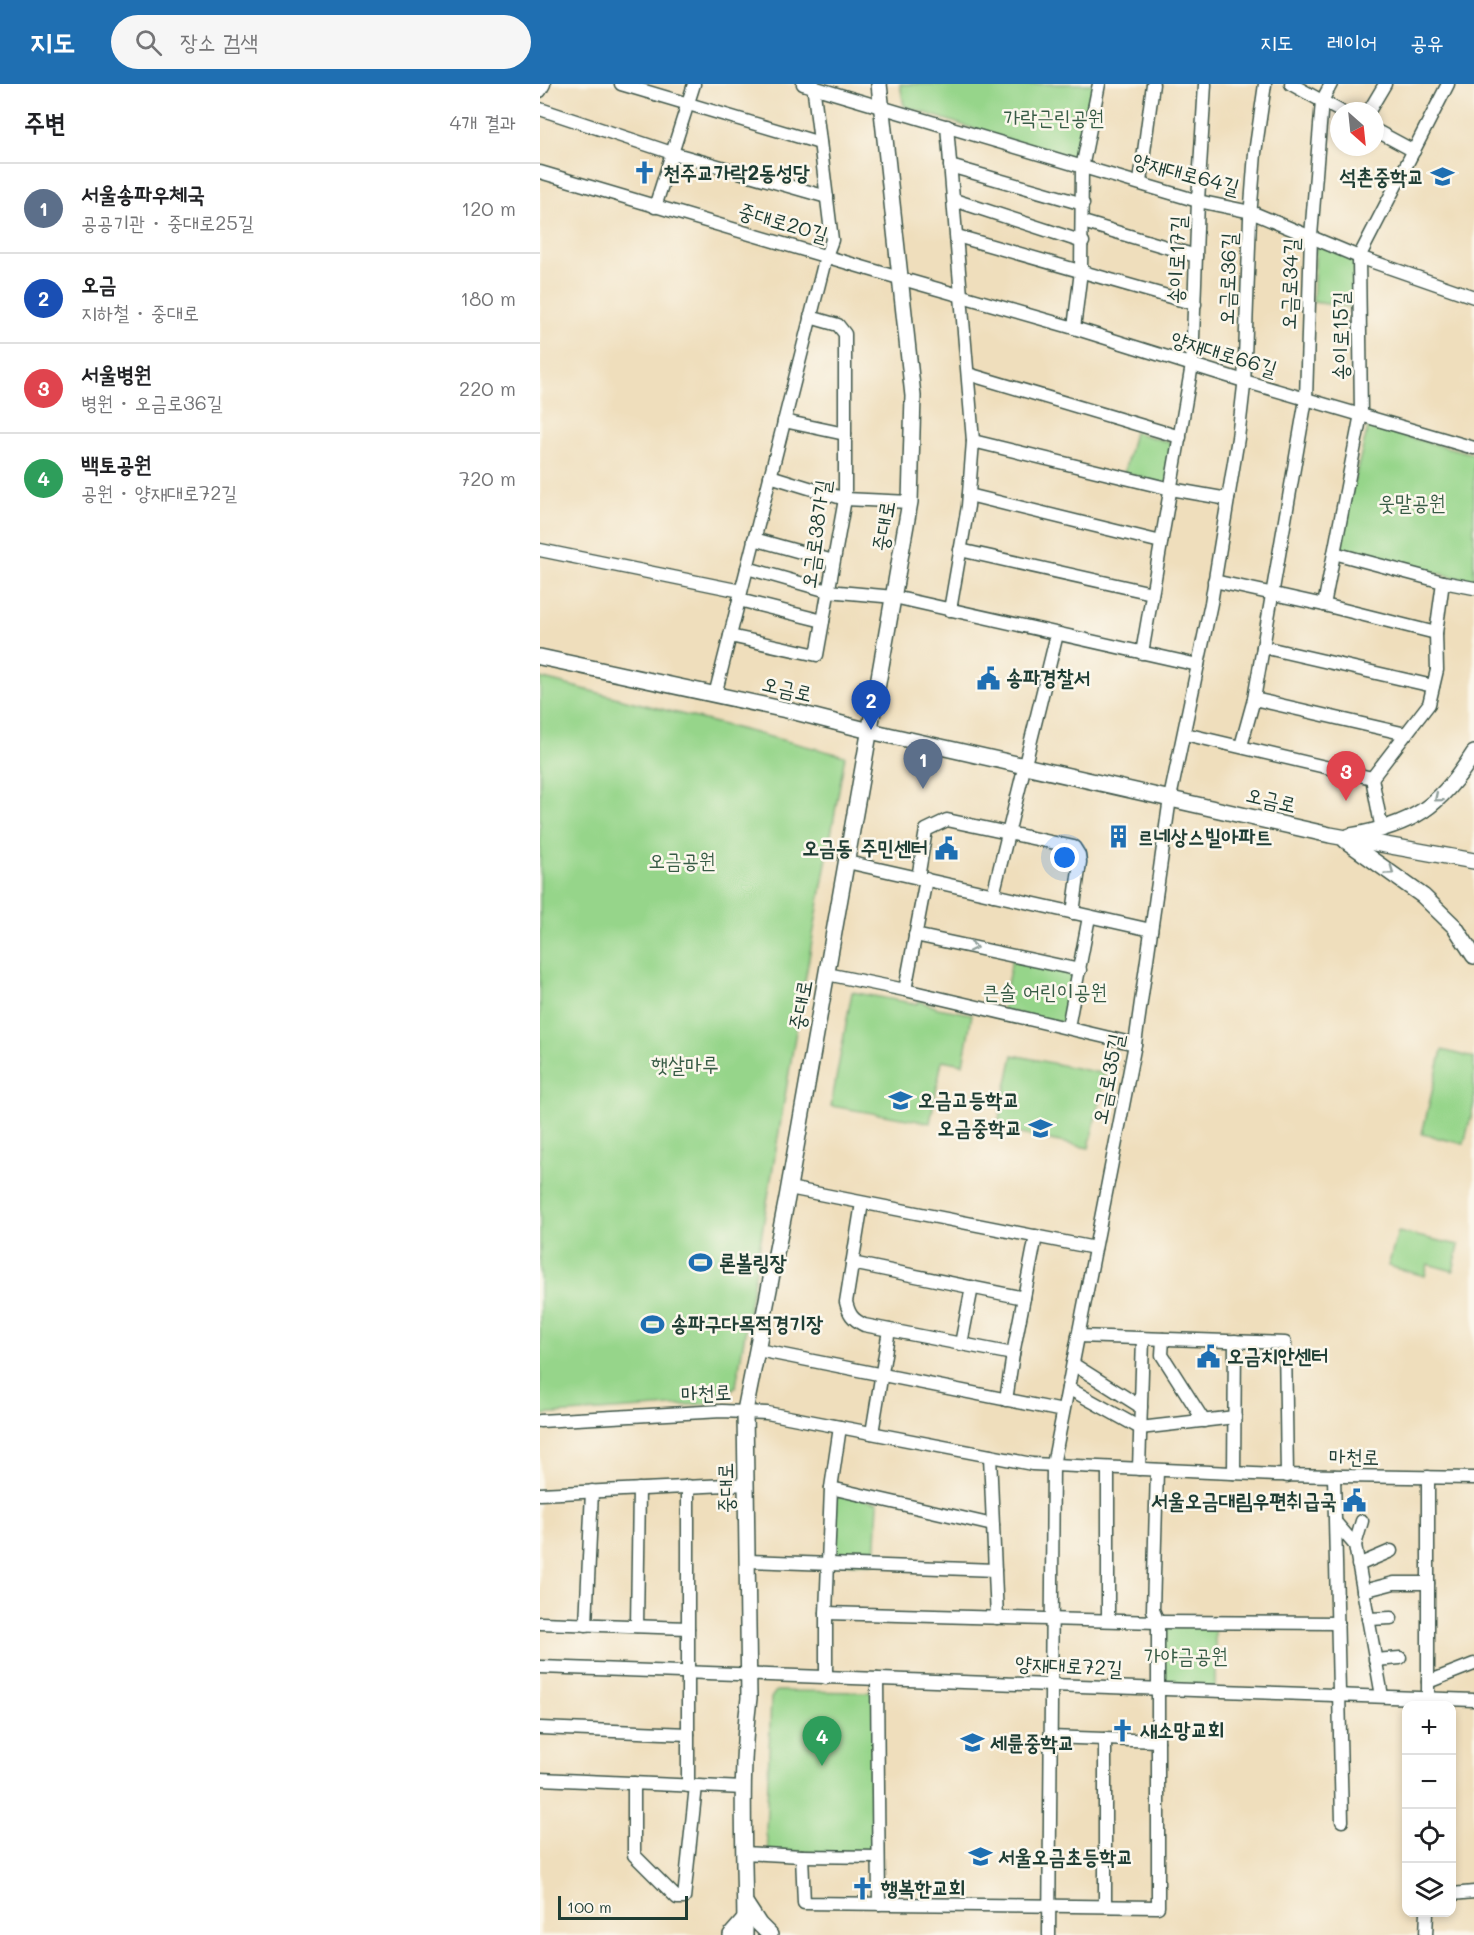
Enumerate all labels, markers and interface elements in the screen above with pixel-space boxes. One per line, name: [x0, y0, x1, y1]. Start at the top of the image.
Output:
search box: [111, 15, 531, 69]
text: 지도: [30, 23, 75, 59]
icon: search: [132, 26, 165, 59]
text: 장소 검색: [180, 27, 258, 56]
text: 지도: [1260, 28, 1294, 55]
text: 레이어: [1327, 28, 1377, 55]
text: 공유: [1410, 28, 1444, 55]
north arrow: [1330, 102, 1384, 156]
park label: 가락근린공원: [1003, 103, 1105, 130]
text: 주변: [24, 105, 66, 139]
text: 4개 결과: [450, 109, 516, 135]
street label: 양재대로64길: [1130, 145, 1243, 200]
place label: 천주교가락2동성당: [663, 158, 810, 185]
church icon: 천주교가락2동성당: [632, 160, 658, 186]
place label: 석촌중학교: [1340, 162, 1424, 189]
school or university icon: 석촌중학교: [1429, 164, 1455, 190]
text: 서울송파우체국: [81, 179, 205, 208]
text: 1: [39, 195, 48, 221]
text: 120 m: [461, 195, 516, 221]
street label: 중대로20길: [735, 196, 832, 247]
text: 공공기관 · 중대로25길: [81, 209, 254, 235]
street label: 송이로17길: [1160, 215, 1191, 305]
street label: 오금로36길: [1211, 232, 1242, 326]
street label: 오금로34길: [1273, 237, 1304, 331]
text: 오금: [81, 269, 116, 298]
text: 2: [38, 285, 49, 311]
text: 180 m: [460, 285, 516, 311]
street label: 송이로15길: [1326, 291, 1353, 381]
text: 지하철 · 중대로: [81, 299, 199, 325]
street label: 양재대로66길: [1168, 324, 1281, 382]
text: 서울병원: [81, 359, 152, 388]
text: 3: [38, 375, 50, 401]
text: 220 m: [459, 375, 516, 401]
text: 병원 · 오금로36길: [81, 389, 223, 415]
text: 백토공원: [81, 449, 152, 478]
text: 4: [37, 465, 50, 491]
text: 720 m: [459, 465, 516, 491]
street label: 오금로38가길: [794, 478, 836, 590]
text: 공원 · 양재대로72길: [81, 479, 237, 505]
park label: 웃말공원: [1378, 488, 1446, 515]
street label: 중대로: [865, 499, 900, 553]
place label: 송파경찰서: [1006, 663, 1091, 690]
public building icon: 송파경찰서: [975, 665, 1001, 691]
street label: 오금로: [760, 669, 815, 706]
pin: 2: [852, 680, 890, 730]
pin: 1: [904, 740, 943, 789]
pin: 3: [1326, 752, 1366, 801]
street label: 오금로: [1244, 780, 1299, 817]
one-way arrow: [1434, 791, 1445, 802]
place label: 르네상스빌아파트: [1137, 822, 1272, 849]
building icon: 르네상스빌아파트: [1106, 824, 1132, 850]
place label: 오금동 주민센터: [802, 833, 928, 860]
public building icon: 오금동 주민센터: [933, 835, 959, 861]
your location: [1050, 843, 1079, 872]
park label: 오금공원: [648, 846, 716, 873]
one-way arrow: [1383, 863, 1394, 874]
one-way arrow: [967, 940, 977, 953]
street label: 중대로: [782, 977, 817, 1032]
park label: 큰솔 어린이공원: [982, 977, 1108, 1004]
street label: 오금로35길: [1084, 1031, 1129, 1127]
park label: 햇살마루: [651, 1050, 719, 1077]
place label: 오금고등학교: [918, 1085, 1019, 1112]
school or university icon: 오금고등학교: [887, 1087, 913, 1113]
place label: 오금중학교: [938, 1113, 1022, 1140]
school or university icon: 오금중학교: [1027, 1115, 1053, 1141]
place label: 론볼링장: [719, 1248, 787, 1275]
sports icon: 론볼링장: [688, 1250, 714, 1276]
place label: 송파구다목적경기장: [671, 1309, 823, 1336]
sports icon: 송파구다목적경기장: [640, 1311, 666, 1337]
place label: 오금치안센터: [1227, 1341, 1328, 1368]
public building icon: 오금치안센터: [1196, 1343, 1222, 1369]
street label: 마천로: [680, 1377, 732, 1406]
street label: 마천로: [1328, 1442, 1380, 1469]
street label: 중대로: [711, 1462, 738, 1514]
place label: 서울오금대림우편취급국: [1151, 1486, 1337, 1513]
public building icon: 서울오금대림우편취급국: [1342, 1488, 1368, 1514]
park label: 가야금공원: [1144, 1641, 1228, 1668]
street label: 양재대로72길: [1015, 1648, 1124, 1681]
map controls: [1402, 1701, 1456, 1917]
button: +: [1402, 1701, 1456, 1755]
place label: 새소망교회: [1140, 1715, 1225, 1742]
pin: 4: [802, 1716, 842, 1766]
church icon: 새소망교회: [1109, 1717, 1135, 1743]
place label: 세륜중학교: [990, 1728, 1075, 1755]
school or university icon: 세륜중학교: [959, 1730, 985, 1756]
button: −: [1402, 1755, 1456, 1809]
button: locate: [1402, 1809, 1456, 1863]
place label: 서울오금초등학교: [998, 1842, 1133, 1869]
school or university icon: 서울오금초등학교: [967, 1844, 993, 1870]
button: layers: [1402, 1863, 1456, 1917]
place label: 행복한교회: [880, 1873, 966, 1900]
church icon: 행복한교회: [850, 1875, 876, 1901]
scale bar: [558, 1893, 688, 1920]
text: 100 m: [567, 1896, 612, 1917]

